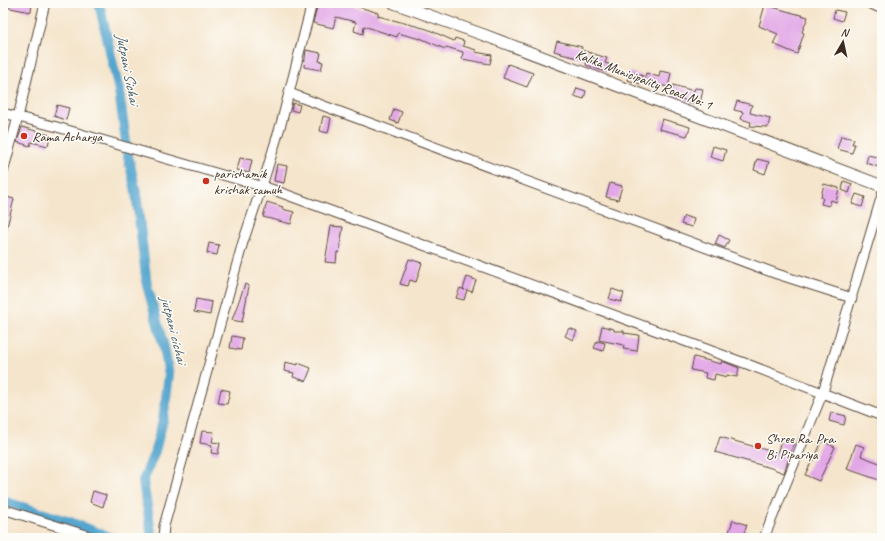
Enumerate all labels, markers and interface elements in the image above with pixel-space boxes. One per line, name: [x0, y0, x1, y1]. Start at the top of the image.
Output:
north arrow: [823, 22, 863, 62]
text: N: [840, 25, 851, 40]
water label: Jutpani Sichai: [111, 30, 144, 110]
street label: Kalika Municipality Road No: 1: [573, 46, 715, 114]
place label: Rama Acharya: [32, 128, 103, 145]
marker: Rama Acharya: [19, 131, 29, 141]
place label: parishamik krishak samuh: [214, 165, 283, 198]
marker: parishamik krishak samuh: [201, 176, 211, 186]
water label: jutpani cichai: [156, 293, 192, 369]
place label: Shree Ra. Pra. Bi Pipariya: [766, 430, 837, 463]
marker: Shree Ra. Pra. Bi Pipariya: [753, 441, 763, 451]

